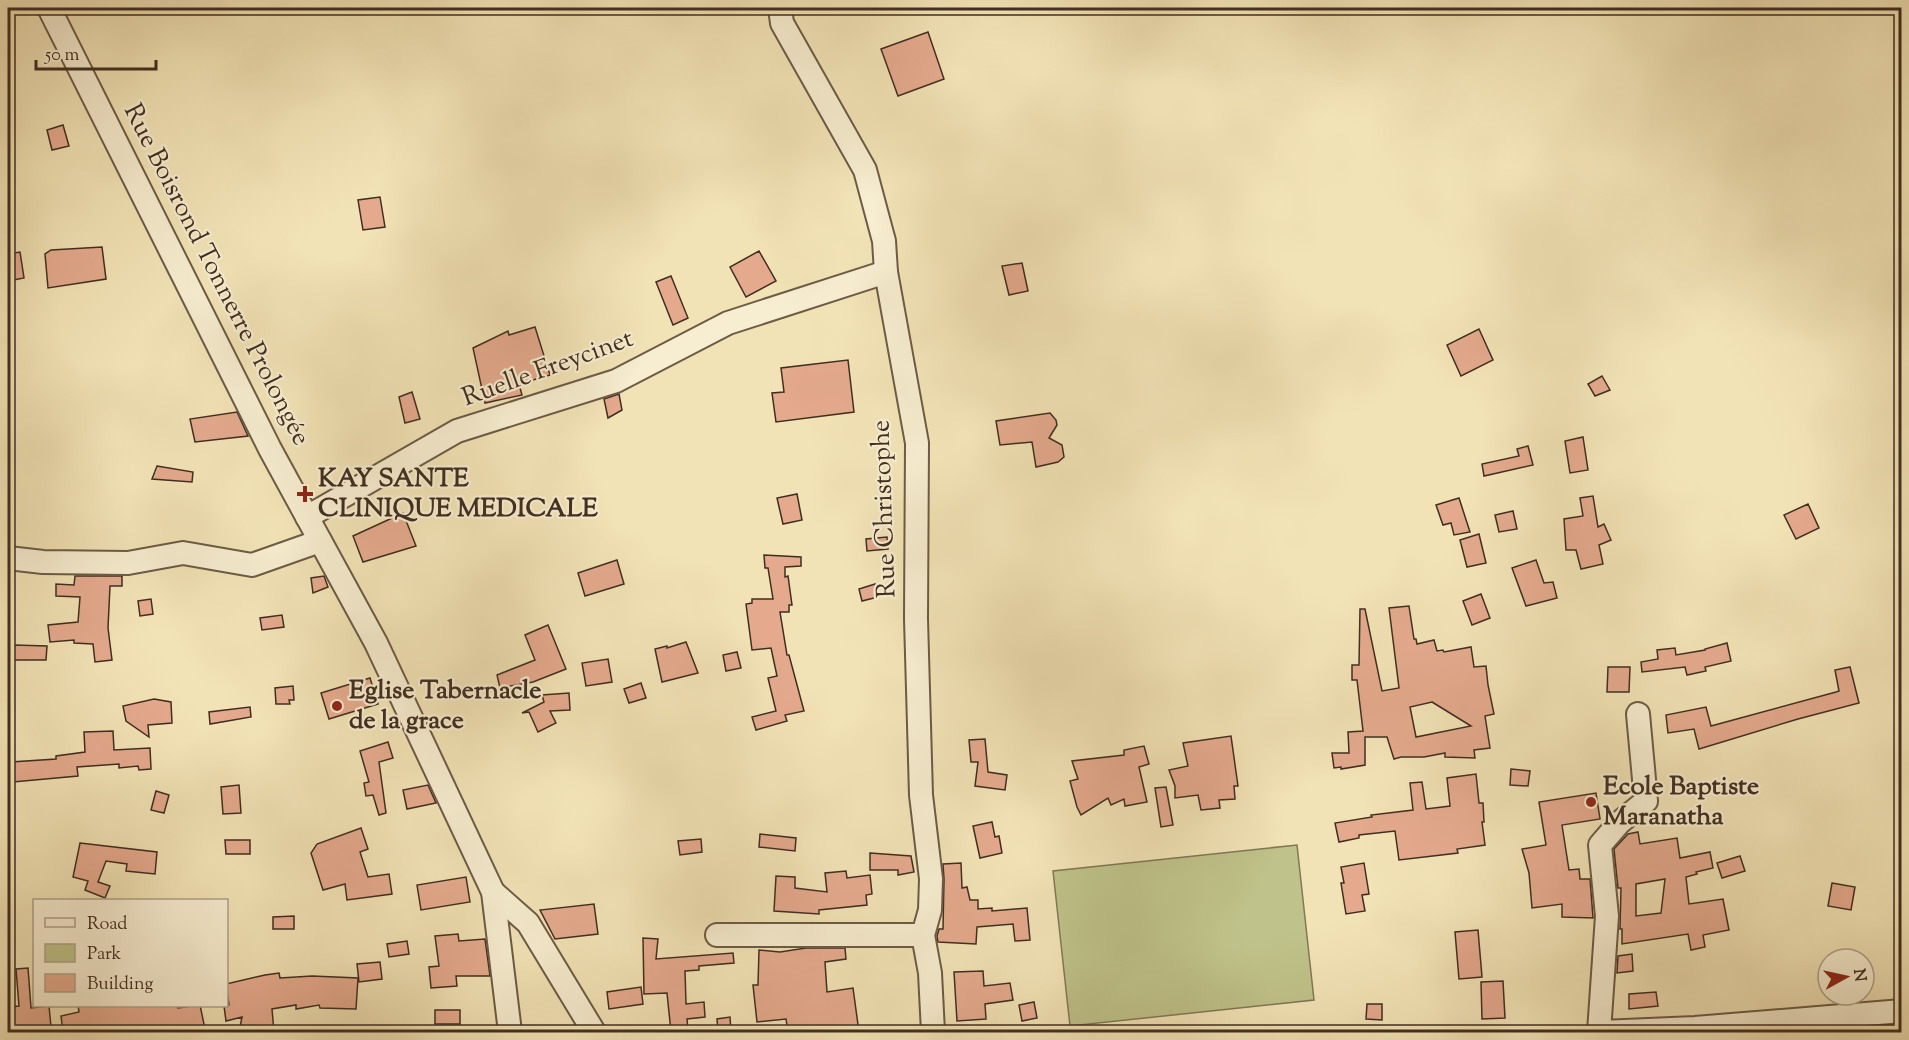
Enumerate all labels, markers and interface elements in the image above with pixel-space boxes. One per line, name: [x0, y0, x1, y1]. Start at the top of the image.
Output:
scale bar: [36, 33, 156, 71]
text: 50 m: [44, 43, 80, 69]
street label: Rue Boisrond Tonnerre Prolongée: [113, 98, 319, 452]
street label: Ruelle Freycinet: [457, 321, 639, 417]
street label: Rue Christophe: [863, 419, 907, 599]
place label: KAY SANTE CLINIQUE MEDICALE: [318, 461, 598, 528]
marker: KAY SANTE CLINIQUE MEDICALE: [296, 485, 314, 503]
place label: Eglise Tabernacle de la grace: [349, 673, 541, 740]
marker: Eglise Tabernacle de la grace: [330, 699, 344, 713]
place label: Ecole Baptiste Maranatha: [1603, 769, 1759, 836]
marker: Ecole Baptiste Maranatha: [1584, 795, 1598, 809]
legend: [33, 899, 228, 1007]
text: Road: [87, 912, 127, 938]
text: Park: [87, 942, 122, 968]
north arrow: [1816, 947, 1876, 1007]
text: N: [1846, 967, 1871, 983]
text: Building: [87, 972, 153, 998]

